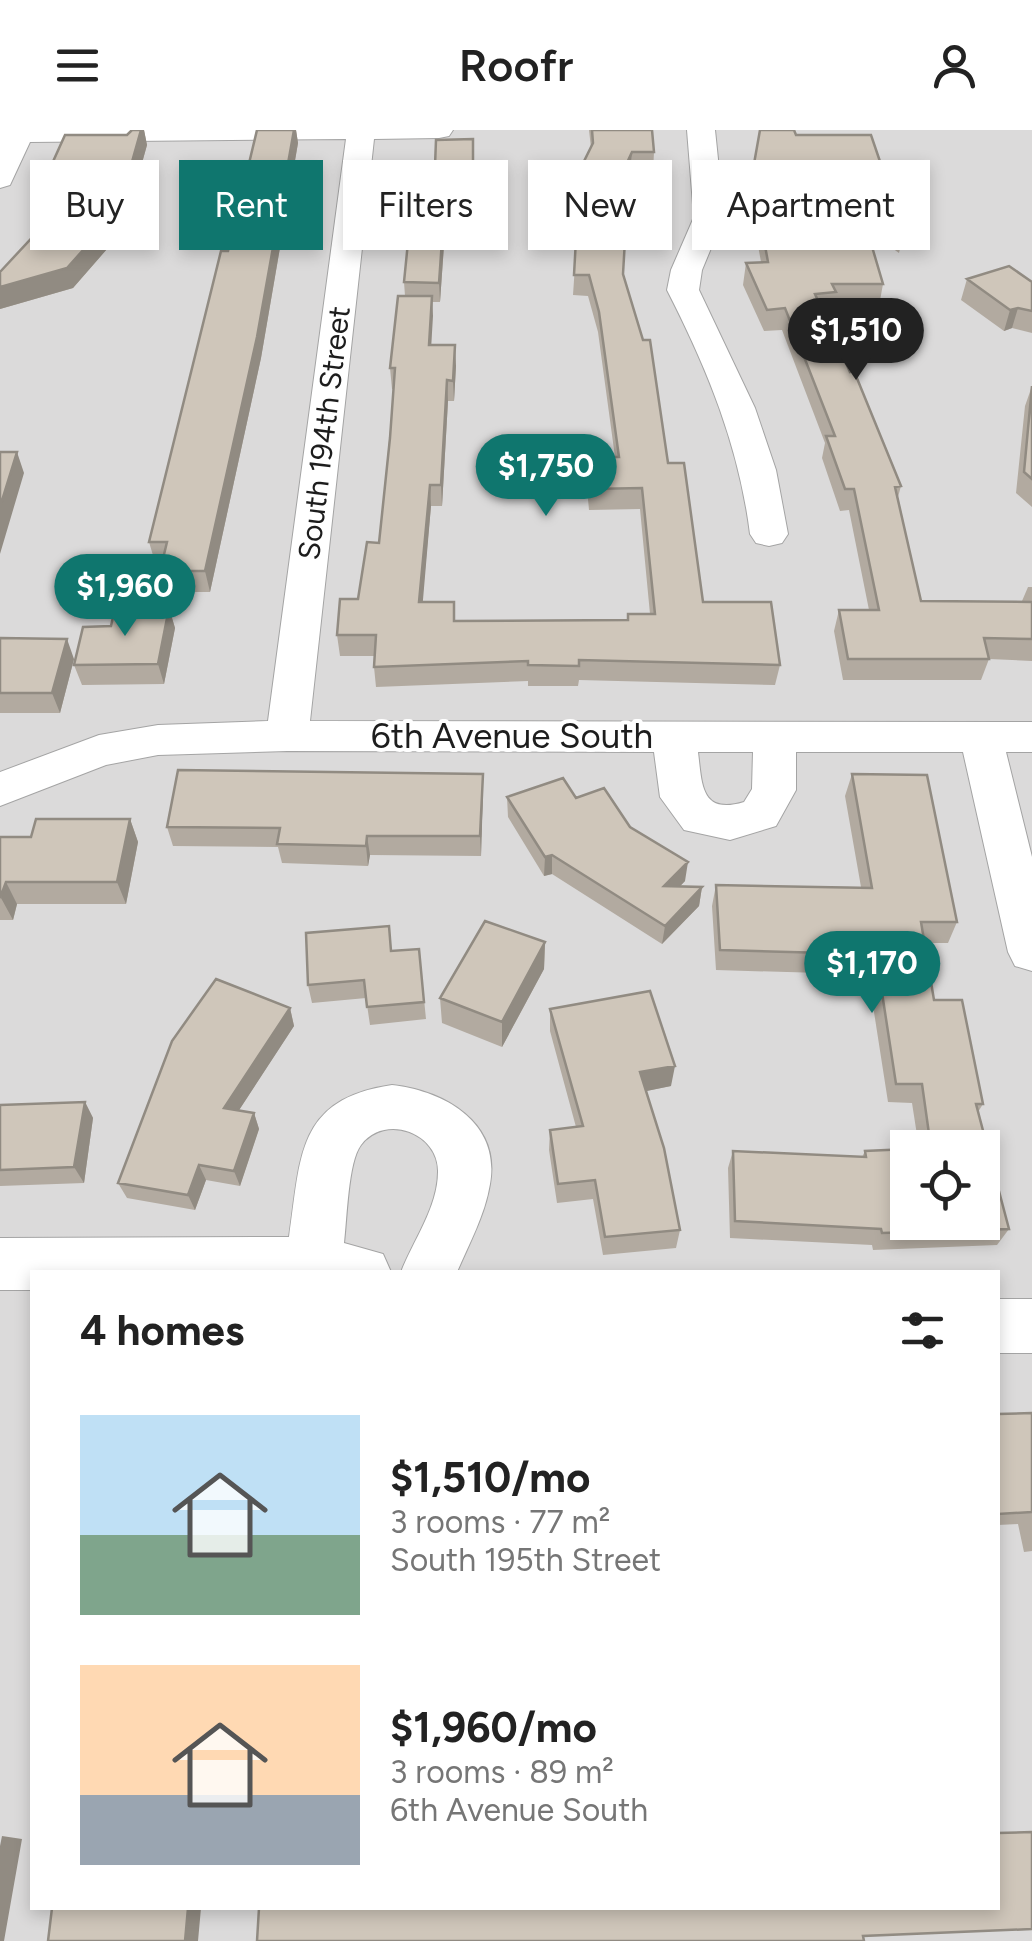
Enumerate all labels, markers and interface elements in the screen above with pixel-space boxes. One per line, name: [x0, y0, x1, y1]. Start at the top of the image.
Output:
icon: menu: [50, 38, 105, 93]
text: Roofr: [459, 38, 573, 92]
icon: person: [927, 38, 982, 93]
chip: Buy: [30, 160, 159, 250]
chip: Rent: [179, 160, 323, 250]
chip: Filters: [343, 160, 508, 250]
chip: New: [528, 160, 672, 250]
chip: Apartment: [692, 160, 930, 250]
pin: $1,510: [775, 298, 937, 383]
street label: South 194th Street: [290, 304, 358, 562]
text: $1,510: [810, 311, 902, 349]
pin: $1,750: [465, 434, 627, 519]
text: $1,750: [498, 447, 594, 485]
pin: $1,960: [44, 554, 206, 639]
text: $1,960: [76, 567, 174, 605]
street label: 6th Avenue South: [371, 715, 653, 757]
pin: $1,170: [791, 931, 953, 1016]
text: $1,170: [826, 944, 918, 982]
map controls: [890, 1130, 1000, 1240]
button: locate: [890, 1130, 1000, 1240]
icon: filters: [895, 1303, 950, 1358]
text: 4 homes: [80, 1305, 244, 1356]
text: $1,510/mo: [390, 1452, 590, 1503]
icon: home: [160, 1455, 280, 1575]
text: 3 rooms · 77 m²: [390, 1503, 610, 1541]
text: South 195th Street: [390, 1541, 661, 1579]
text: $1,960/mo: [390, 1702, 597, 1753]
icon: home: [160, 1705, 280, 1825]
text: 3 rooms · 89 m²: [390, 1753, 614, 1791]
text: 6th Avenue South: [390, 1791, 648, 1829]

